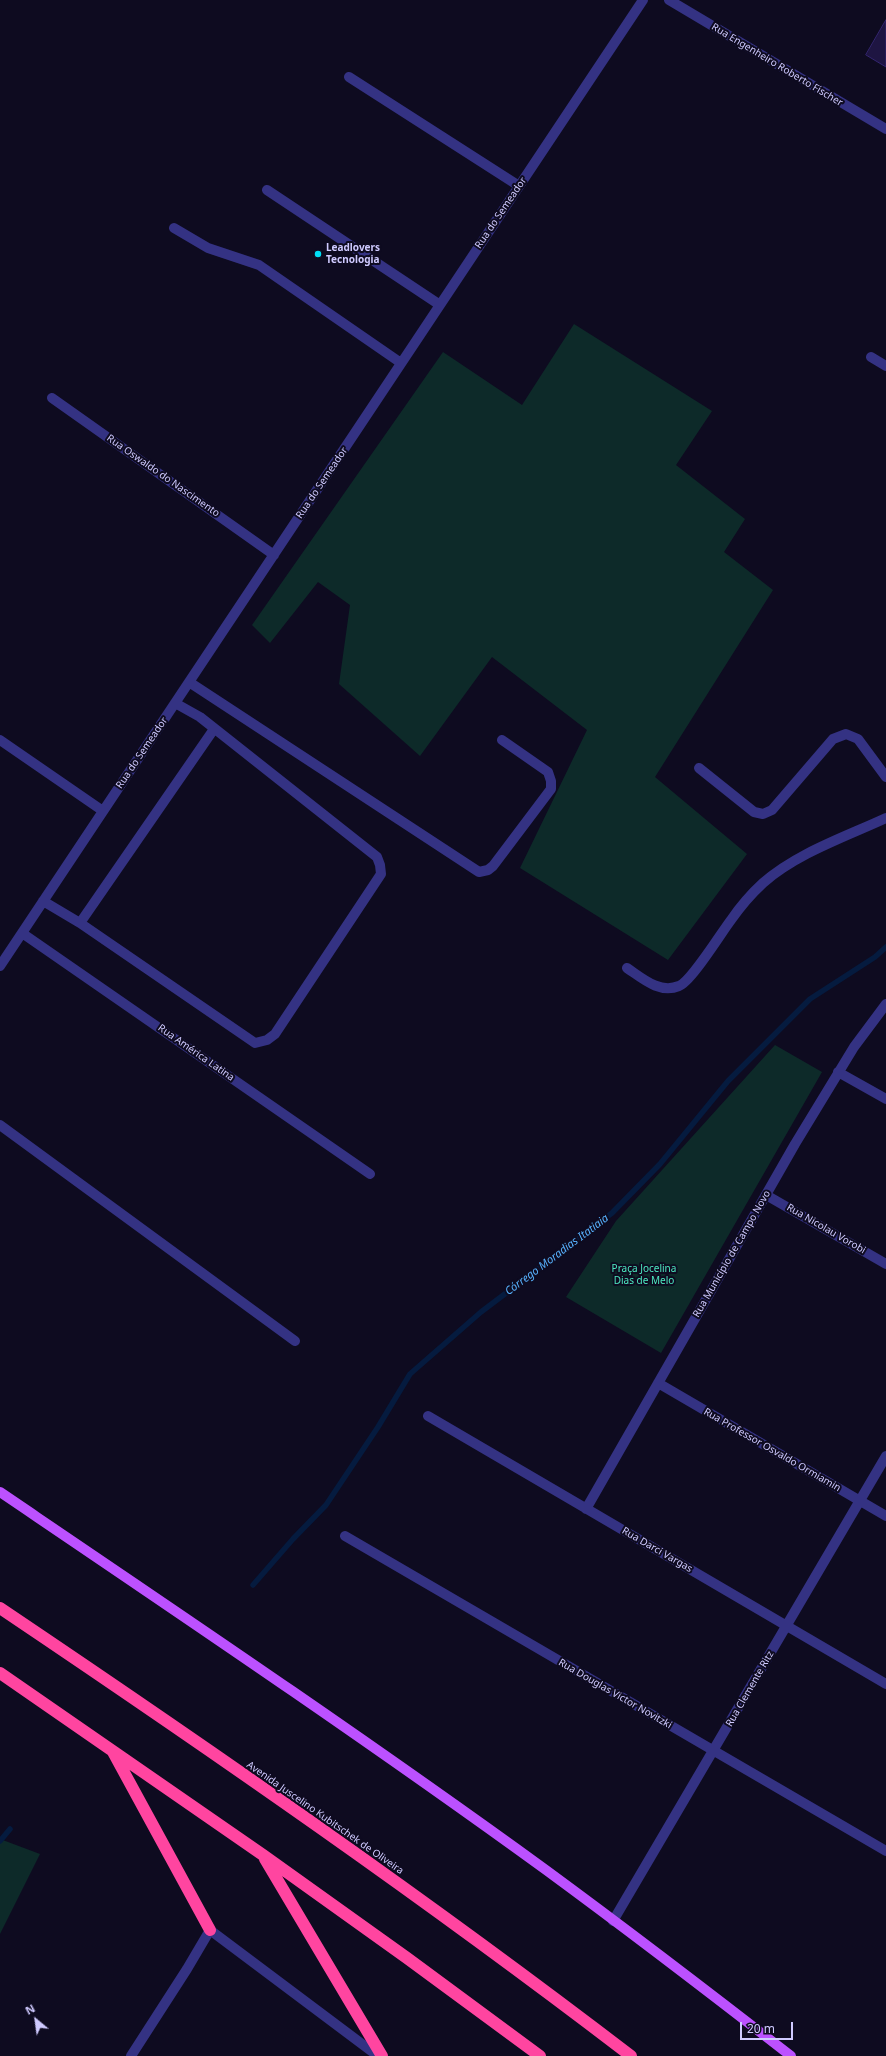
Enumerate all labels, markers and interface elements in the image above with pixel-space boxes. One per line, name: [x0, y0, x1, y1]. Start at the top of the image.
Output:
street label: Rua Engenheiro Roberto Fischer: [709, 21, 845, 109]
street label: Rua do Semeador: [473, 175, 529, 251]
place label: Leadlovers Tecnologia: [326, 242, 380, 266]
marker: Leadlovers Tecnologia: [313, 249, 323, 259]
street label: Rua Oswaldo do Nascimento: [104, 432, 222, 520]
street label: Rua do Semeador: [294, 445, 350, 521]
street label: Rua do Semeador: [114, 715, 170, 791]
street label: Rua América Latina: [155, 1022, 237, 1084]
street label: Rua Município de Campo Novo: [691, 1188, 773, 1320]
street label: Rua Nicolau Vorobi: [784, 1202, 868, 1256]
water label: Córrego Moradias Itatiaia: [503, 1212, 611, 1298]
park label: Praça Jocelina Dias de Melo: [612, 1263, 676, 1286]
street label: Rua Professor Osvaldo Ormiamin: [701, 1406, 843, 1494]
street label: Rua Darci Vargas: [620, 1525, 694, 1575]
street label: Rua Clemente Ritz: [723, 1649, 777, 1729]
street label: Rua Douglas Victor Novitzki: [556, 1657, 674, 1731]
street label: Avenida Juscelino Kubitschek de Oliveira: [244, 1759, 406, 1877]
north arrow: [16, 2000, 56, 2040]
text: N: [22, 2000, 37, 2018]
scale bar: [742, 2014, 795, 2040]
text: 20 m: [747, 2020, 775, 2037]

